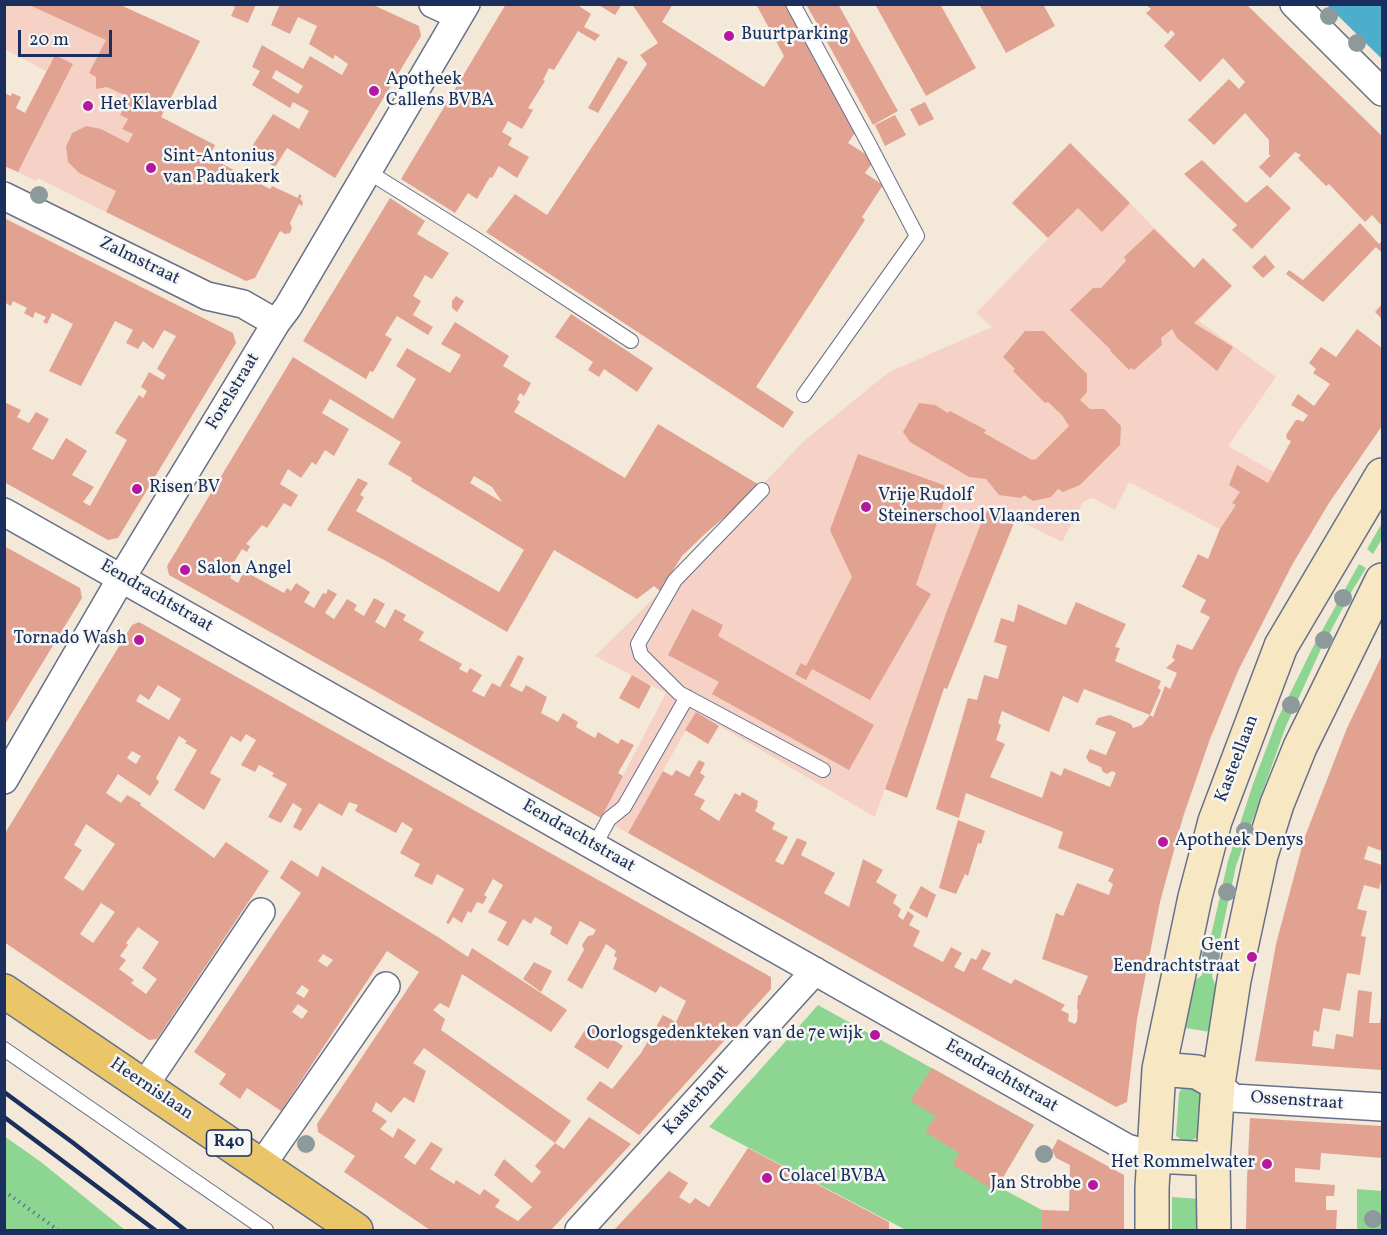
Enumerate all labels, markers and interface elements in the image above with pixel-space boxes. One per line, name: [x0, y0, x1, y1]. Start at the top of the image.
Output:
scale bar: [21, 18, 116, 56]
place label: Buurtparking: [741, 25, 848, 47]
text: 20 m: [29, 28, 69, 53]
marker: Buurtparking: [722, 29, 736, 43]
place label: Apotheek Callens BVBA: [386, 70, 494, 112]
marker: Apotheek Callens BVBA: [367, 84, 381, 98]
place label: Het Klaverblad: [100, 95, 218, 117]
marker: Het Klaverblad: [81, 99, 95, 113]
place label: Sint-Antonius van Paduakerk: [163, 147, 280, 190]
marker: Sint-Antonius van Paduakerk: [144, 161, 158, 175]
street label: Zalmstraat: [95, 233, 183, 291]
street label: Forelstraat: [203, 350, 265, 434]
place label: Risen BV: [149, 478, 220, 500]
marker: Risen BV: [130, 482, 144, 496]
place label: Vrije Rudolf Steinerschool Vlaanderen: [878, 486, 1081, 528]
marker: Vrije Rudolf Steinerschool Vlaanderen: [859, 500, 873, 514]
street label: Eendrachtstraat: [96, 556, 216, 638]
place label: Salon Angel: [197, 559, 292, 581]
marker: Salon Angel: [178, 563, 192, 577]
place label: Tornado Wash: [13, 629, 127, 651]
marker: Tornado Wash: [132, 633, 146, 647]
street label: Kasteellaan: [1212, 712, 1264, 806]
street label: Eendrachtstraat: [518, 796, 638, 878]
place label: Apotheek Denys: [1175, 831, 1304, 853]
marker: Apotheek Denys: [1156, 835, 1170, 849]
place label: Gent Eendrachtstraat: [1113, 936, 1240, 978]
marker: Gent Eendrachtstraat: [1245, 950, 1259, 964]
place label: Oorlogsgedenkteken van de 7e wijk: [587, 1024, 863, 1046]
marker: Oorlogsgedenkteken van de 7e wijk: [868, 1028, 882, 1042]
street label: Eendrachtstraat: [941, 1036, 1061, 1118]
street label: Heernislaan: [105, 1054, 197, 1126]
street label: Kasterbant: [660, 1061, 734, 1141]
street label: Ossenstraat: [1250, 1088, 1344, 1116]
road number: R40: [206, 1130, 252, 1156]
place label: Het Rommelwater: [1111, 1153, 1255, 1175]
marker: Het Rommelwater: [1260, 1157, 1274, 1171]
place label: Colacel BVBA: [779, 1167, 886, 1189]
marker: Colacel BVBA: [760, 1171, 774, 1185]
place label: Jan Strobbe: [991, 1174, 1081, 1196]
marker: Jan Strobbe: [1086, 1178, 1100, 1192]

